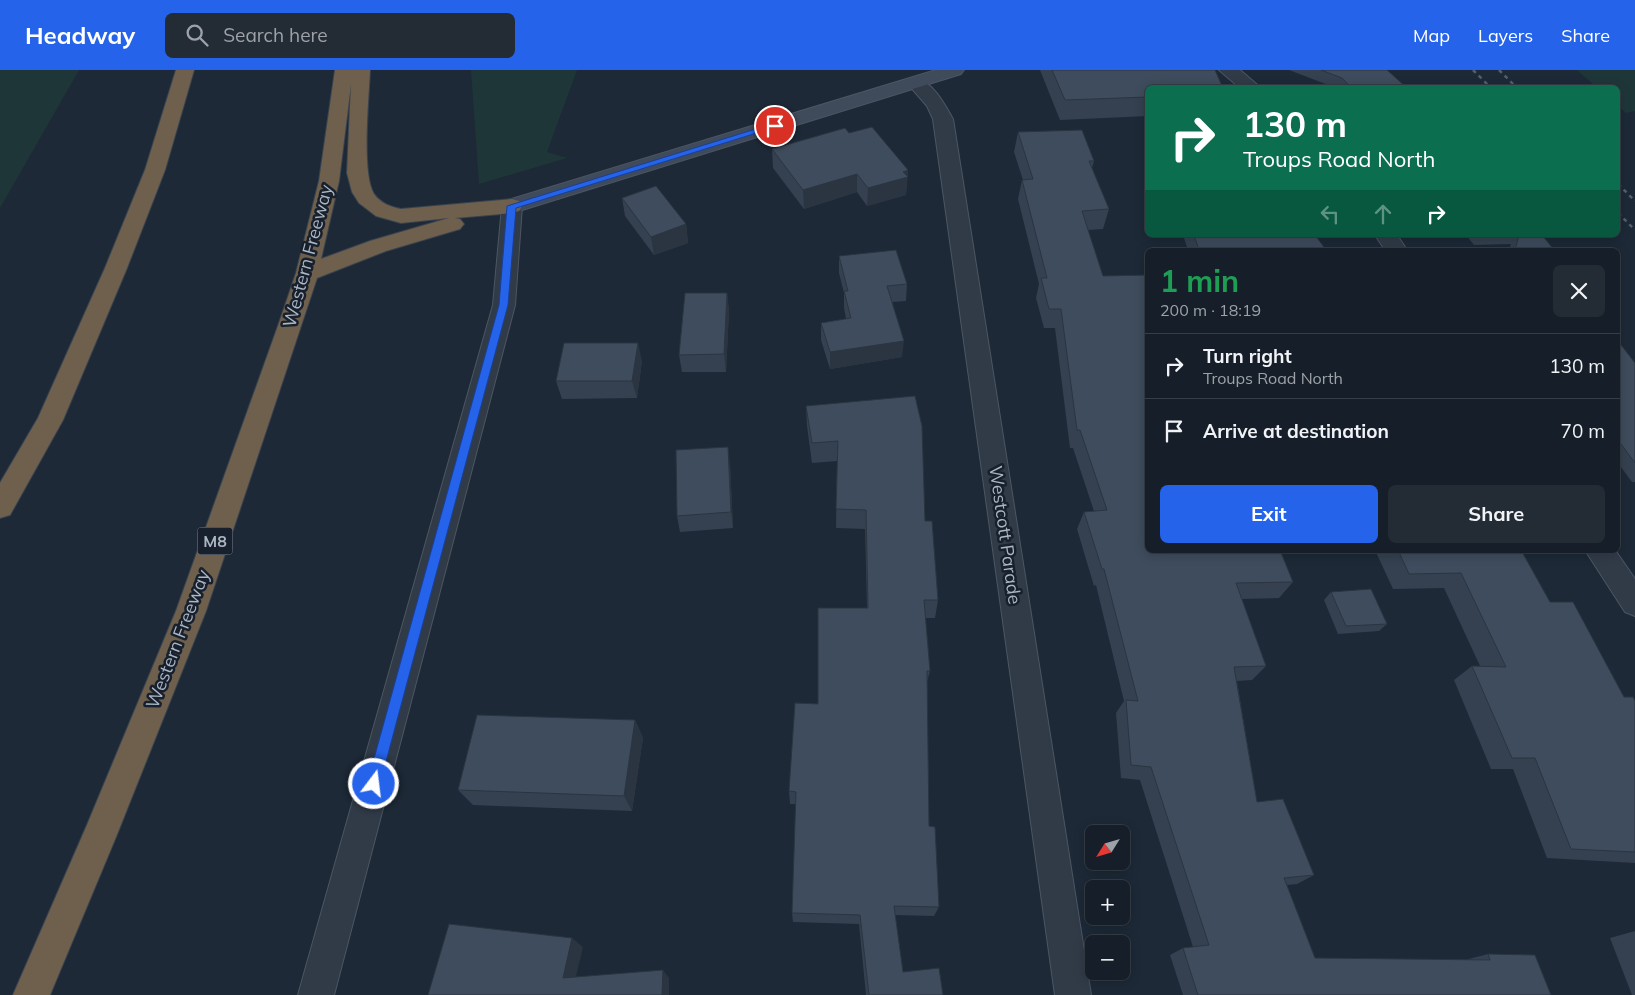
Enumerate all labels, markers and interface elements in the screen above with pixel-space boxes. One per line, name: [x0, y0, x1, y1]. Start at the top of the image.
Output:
search box: [165, 13, 515, 58]
text: Headway: [25, 20, 135, 50]
icon: search: [183, 21, 211, 49]
text: Search here: [223, 23, 328, 47]
text: Map: [1413, 24, 1450, 47]
text: Layers: [1478, 24, 1533, 47]
text: Share: [1561, 24, 1610, 47]
text: 130 m: [1243, 102, 1347, 146]
pin: [754, 105, 796, 147]
icon: right: [1160, 105, 1225, 170]
icon: arrive: [761, 112, 789, 140]
text: Troups Road North: [1243, 145, 1435, 173]
street label: Western Freeway: [277, 182, 338, 330]
icon: left: [1316, 200, 1344, 228]
icon: ahead: [1369, 200, 1397, 228]
icon: right: [1422, 200, 1450, 228]
text: 1 min: [1160, 262, 1239, 300]
button: close: [1553, 265, 1605, 317]
text: 200 m · 18:19: [1160, 300, 1261, 320]
text: Turn right: [1203, 344, 1292, 368]
icon: right: [1160, 352, 1188, 380]
text: 130 m: [1549, 354, 1605, 378]
text: Troups Road North: [1203, 368, 1343, 388]
icon: arrive: [1160, 417, 1188, 445]
text: Arrive at destination: [1203, 419, 1389, 443]
text: 70 m: [1561, 419, 1605, 443]
street label: Westcott Parade: [984, 464, 1027, 606]
button: Exit: [1160, 485, 1378, 543]
button: Share: [1388, 485, 1605, 543]
road number: M8: [198, 528, 232, 554]
street label: Western Freeway: [140, 566, 215, 712]
position arrow: [347, 757, 399, 809]
north arrow: [1085, 825, 1130, 870]
map controls: [1085, 825, 1130, 980]
button: +: [1085, 880, 1130, 925]
button: −: [1085, 935, 1130, 980]

